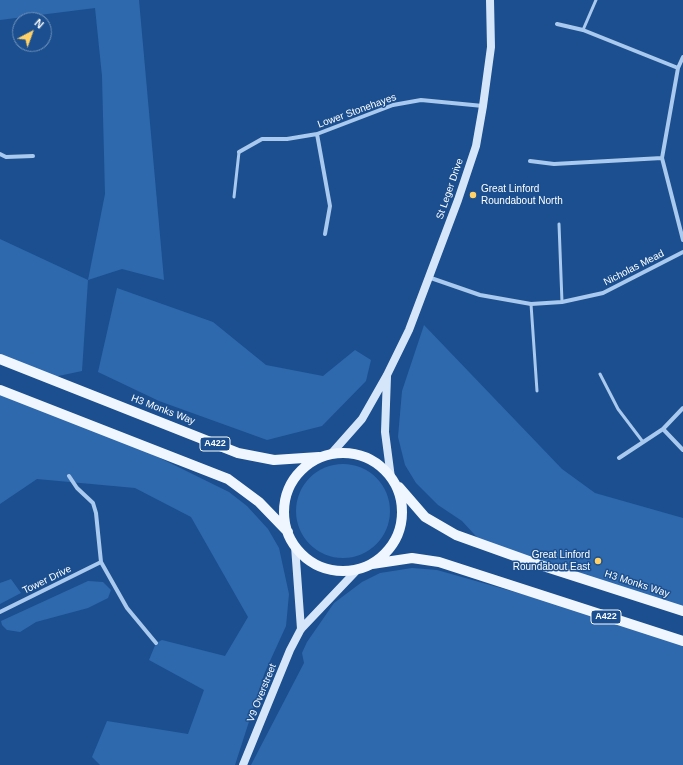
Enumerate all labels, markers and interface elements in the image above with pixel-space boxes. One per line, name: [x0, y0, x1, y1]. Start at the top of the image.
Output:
north arrow: [12, 12, 52, 52]
text: N: [32, 17, 46, 31]
street label: Lower Stonehayes: [316, 91, 398, 131]
street label: St Leger Drive: [434, 157, 466, 221]
place label: Great Linford Roundabout North: [481, 183, 563, 206]
marker: Great Linford Roundabout North: [468, 190, 478, 200]
street label: Nicholas Mead: [602, 248, 666, 288]
street label: H3 Monks Way: [129, 392, 197, 428]
road number: A422: [200, 437, 230, 451]
place label: Great Linford Roundabout East: [513, 549, 590, 572]
marker: Great Linford Roundabout East: [593, 556, 603, 566]
street label: Tower Drive: [21, 563, 73, 597]
street label: H3 Monks Way: [603, 568, 671, 600]
road number: A422: [591, 610, 621, 624]
street label: V9 Overstreet: [245, 662, 279, 724]

